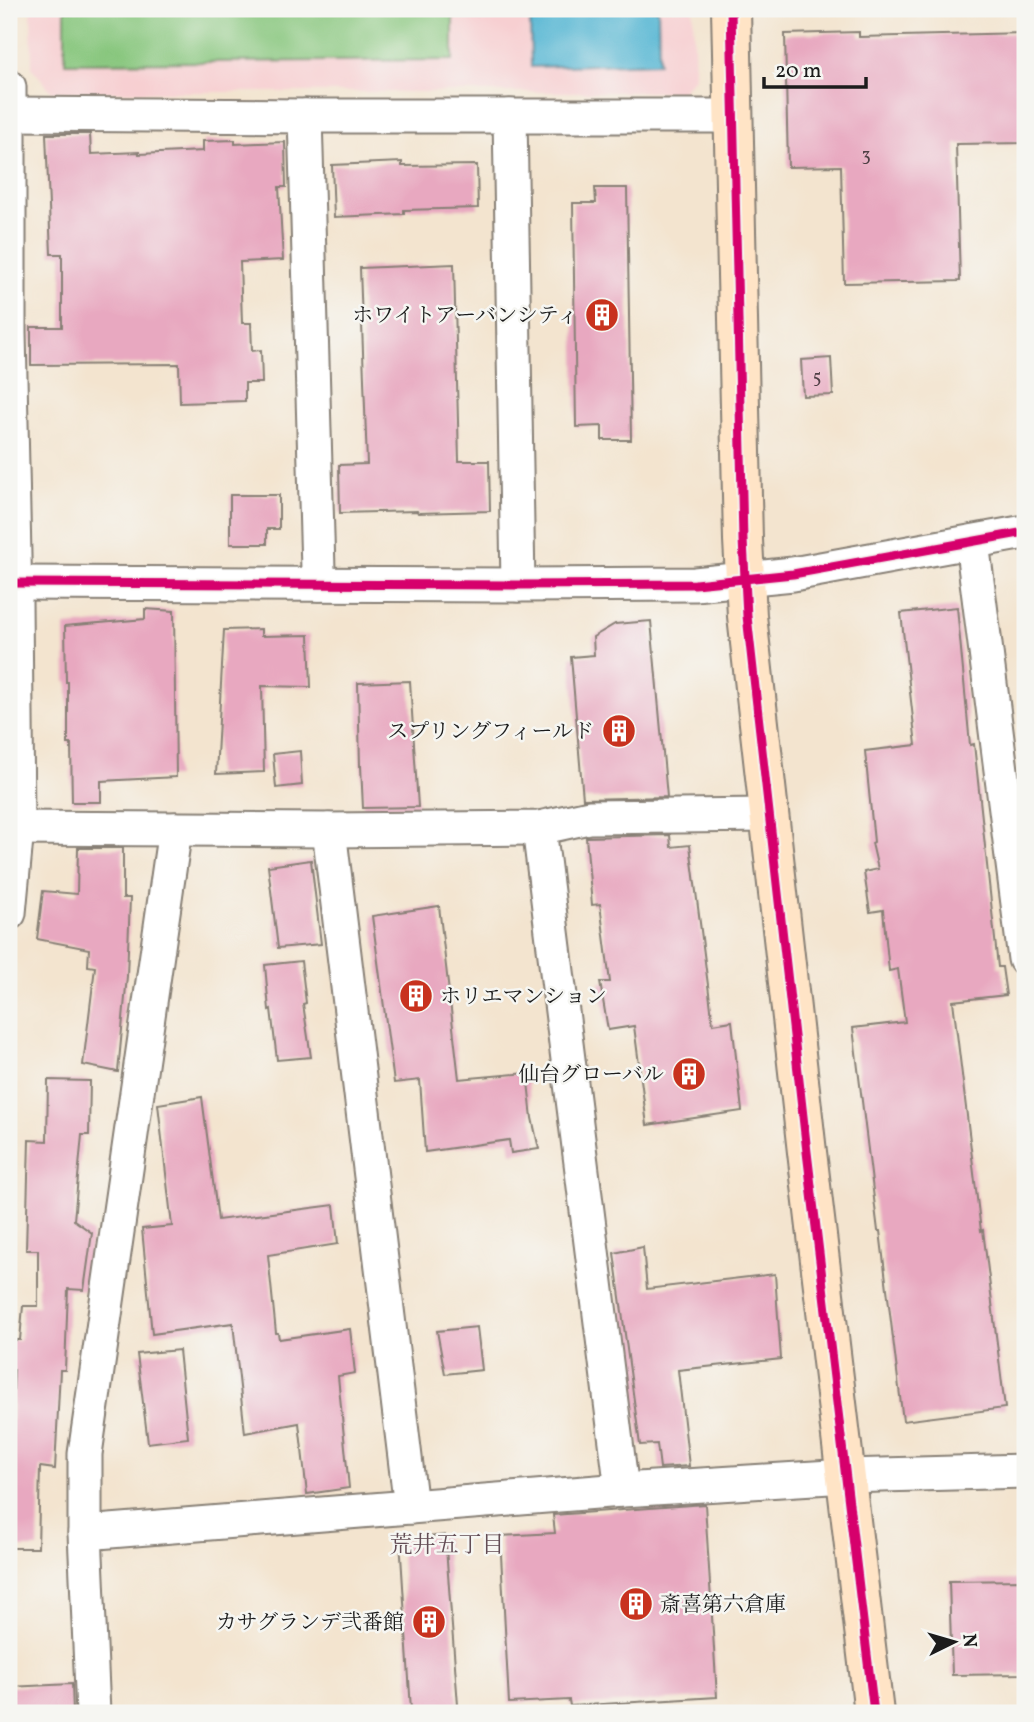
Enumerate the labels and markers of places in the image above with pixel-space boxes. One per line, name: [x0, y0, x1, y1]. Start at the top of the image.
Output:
building icon: ホワイトアーバンシティ: [583, 296, 621, 334]
place label: ホワイトアーバンシティ: [352, 302, 578, 331]
building icon: スプリングフィールド: [600, 712, 638, 750]
place label: スプリングフィールド: [387, 718, 594, 747]
building icon: ホリエマンション: [397, 977, 435, 1015]
place label: ホリエマンション: [440, 983, 607, 1012]
building icon: 仙台グローバル: [670, 1055, 708, 1093]
place label: 仙台グローバル: [518, 1061, 664, 1090]
building icon: 斎喜第六倉庫: [617, 1585, 655, 1623]
place label: 斎喜第六倉庫: [660, 1591, 786, 1620]
building icon: カサグランデ弐番館: [410, 1603, 448, 1641]
place label: カサグランデ弐番館: [216, 1609, 404, 1638]

